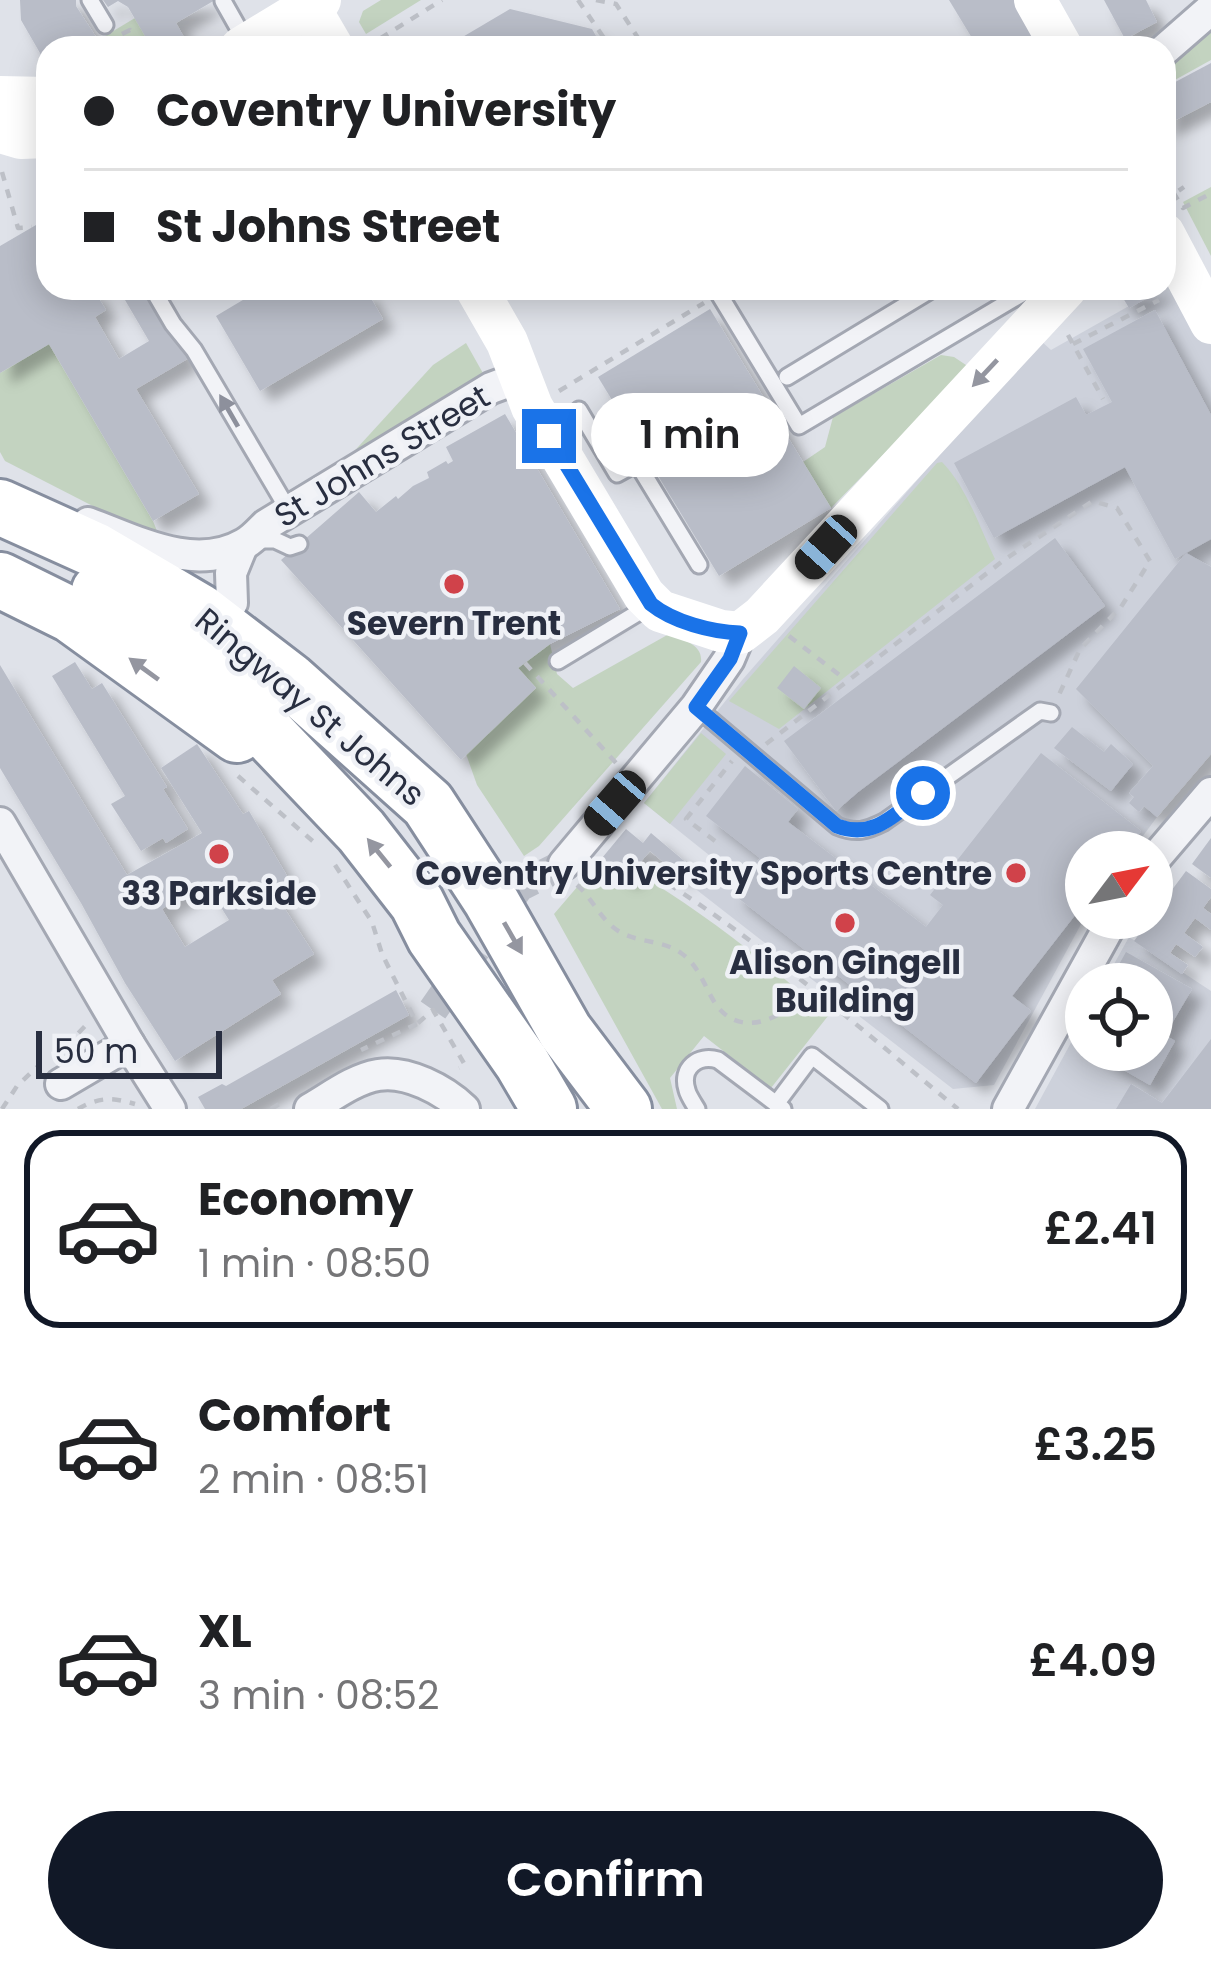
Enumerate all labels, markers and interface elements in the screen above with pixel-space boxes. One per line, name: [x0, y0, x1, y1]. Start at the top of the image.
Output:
text: Coventry University: [156, 79, 616, 142]
text: St Johns Street: [156, 195, 500, 258]
one-way arrow: [972, 358, 1000, 387]
street label: St Johns Street: [265, 373, 499, 539]
one-way arrow: [220, 394, 241, 428]
callout: 1 min: [591, 394, 789, 478]
text: 1 min: [640, 407, 740, 462]
route end: [522, 409, 576, 463]
car: [789, 508, 863, 586]
marker: Severn Trent: [441, 571, 467, 597]
street label: Ringway St Johns: [185, 597, 435, 817]
place label: Severn Trent: [347, 600, 561, 647]
one-way arrow: [128, 657, 160, 681]
car: [578, 764, 652, 842]
route start: [896, 766, 950, 820]
north arrow: [1065, 831, 1173, 939]
map controls: [1065, 831, 1173, 1071]
one-way arrow: [367, 838, 392, 869]
marker: 33 Parkside: [206, 841, 232, 867]
place label: Coventry University Sports Centre: [415, 850, 992, 897]
marker: Coventry University Sports Centre: [1003, 860, 1029, 886]
place label: 33 Parkside: [121, 870, 317, 917]
marker: Alison Gingell Building: [832, 910, 858, 936]
one-way arrow: [501, 922, 522, 955]
place label: Alison Gingell Building: [729, 939, 961, 1024]
button: locate: [1065, 963, 1173, 1071]
scale bar: [36, 1025, 222, 1078]
text: 50 m: [54, 1028, 138, 1075]
text: Economy: [198, 1168, 413, 1231]
icon: car: [54, 1175, 162, 1283]
text: £2.41: [1044, 1197, 1157, 1260]
text: 1 min · 08:50: [198, 1236, 431, 1291]
text: Comfort: [198, 1384, 391, 1447]
icon: car: [54, 1391, 162, 1499]
text: £3.25: [1034, 1413, 1157, 1476]
text: 2 min · 08:51: [198, 1452, 429, 1507]
text: XL: [198, 1600, 252, 1663]
icon: car: [54, 1607, 162, 1715]
text: £4.09: [1029, 1629, 1157, 1692]
text: 3 min · 08:52: [198, 1668, 440, 1723]
button: Confirm: [48, 1811, 1163, 1949]

